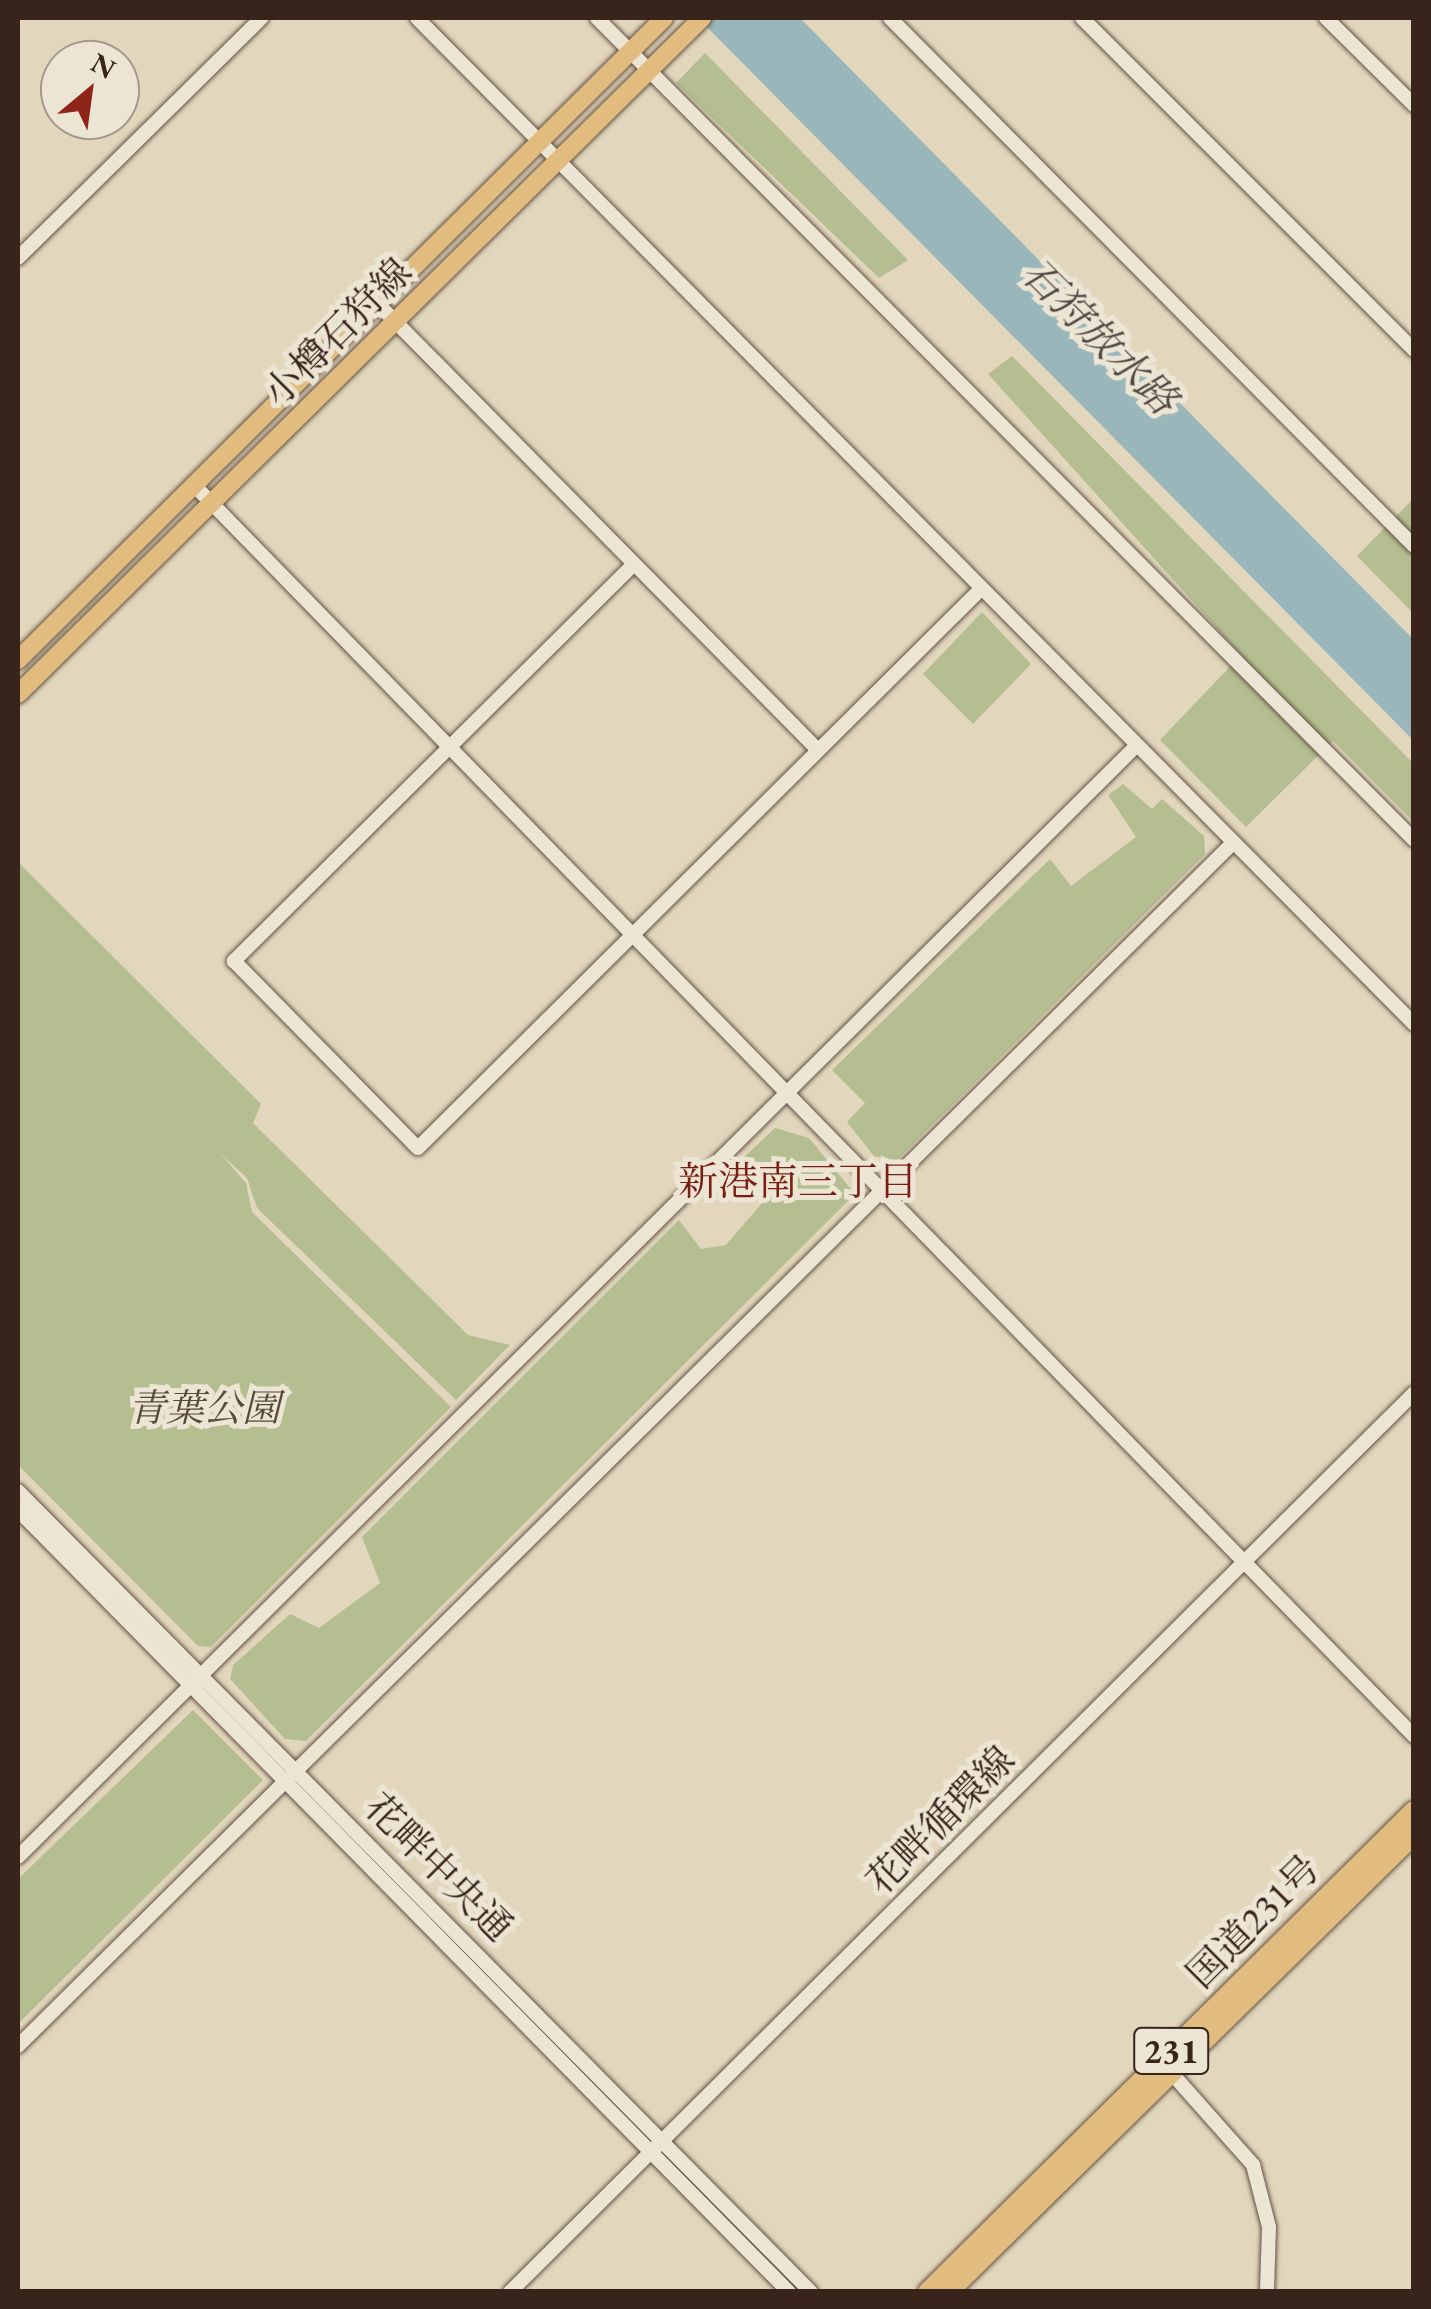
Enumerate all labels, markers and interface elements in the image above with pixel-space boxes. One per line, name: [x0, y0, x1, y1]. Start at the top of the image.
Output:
north arrow: [40, 40, 140, 140]
text: N: [85, 44, 122, 87]
water label: 石狩放水路: [1012, 248, 1188, 424]
street label: 小樽石狩線: [254, 249, 420, 415]
district label: 新港南三丁目: [678, 1157, 918, 1205]
park label: 青葉公園: [128, 1385, 280, 1431]
street label: 花畔循環線: [857, 1737, 1023, 1903]
street label: 花畔中央通: [356, 1784, 522, 1950]
street label: 国道231号: [1177, 1845, 1329, 1997]
road number: 231: [1131, 2021, 1211, 2081]

